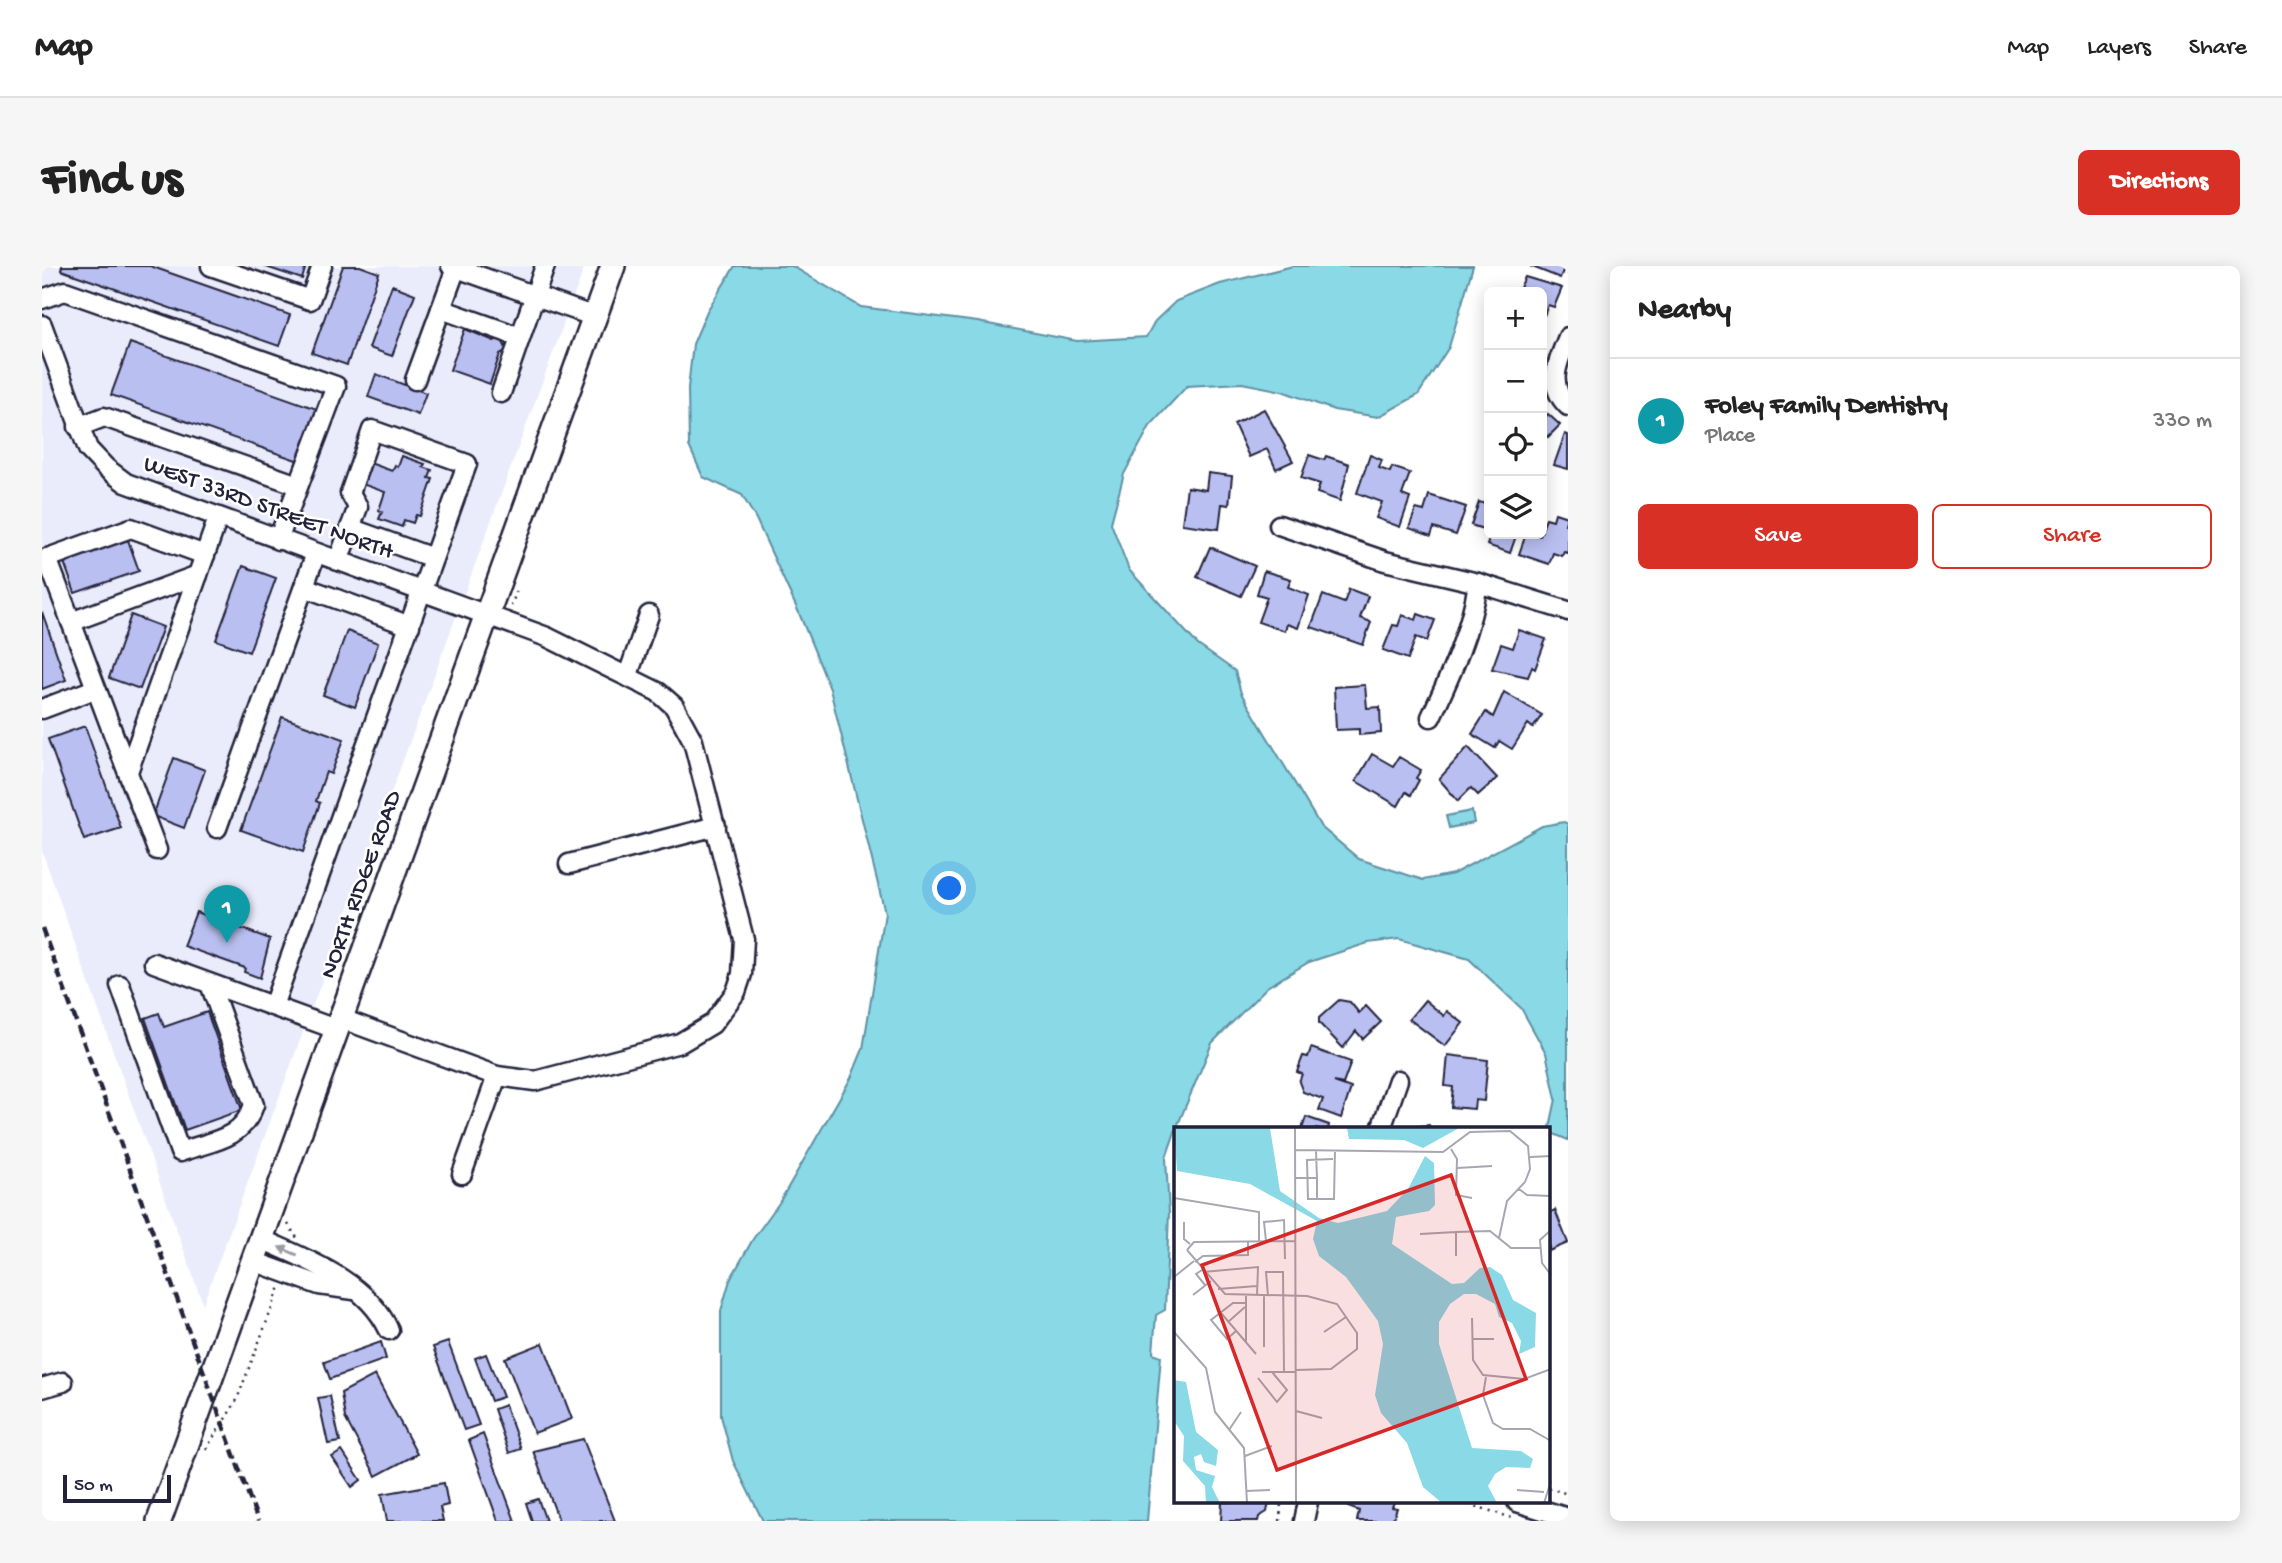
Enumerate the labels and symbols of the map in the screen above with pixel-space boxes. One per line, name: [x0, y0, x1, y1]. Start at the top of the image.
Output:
street label: WEST 33RD STREET NORTH: [139, 450, 397, 568]
street label: NORTH RIDGE ROAD: [315, 787, 410, 983]
your location: [932, 871, 966, 905]
pin: 1: [204, 885, 250, 943]
inset map: [1174, 1127, 1550, 1504]
one-way arrow: [277, 1245, 298, 1256]
scale bar: [63, 1472, 172, 1504]

